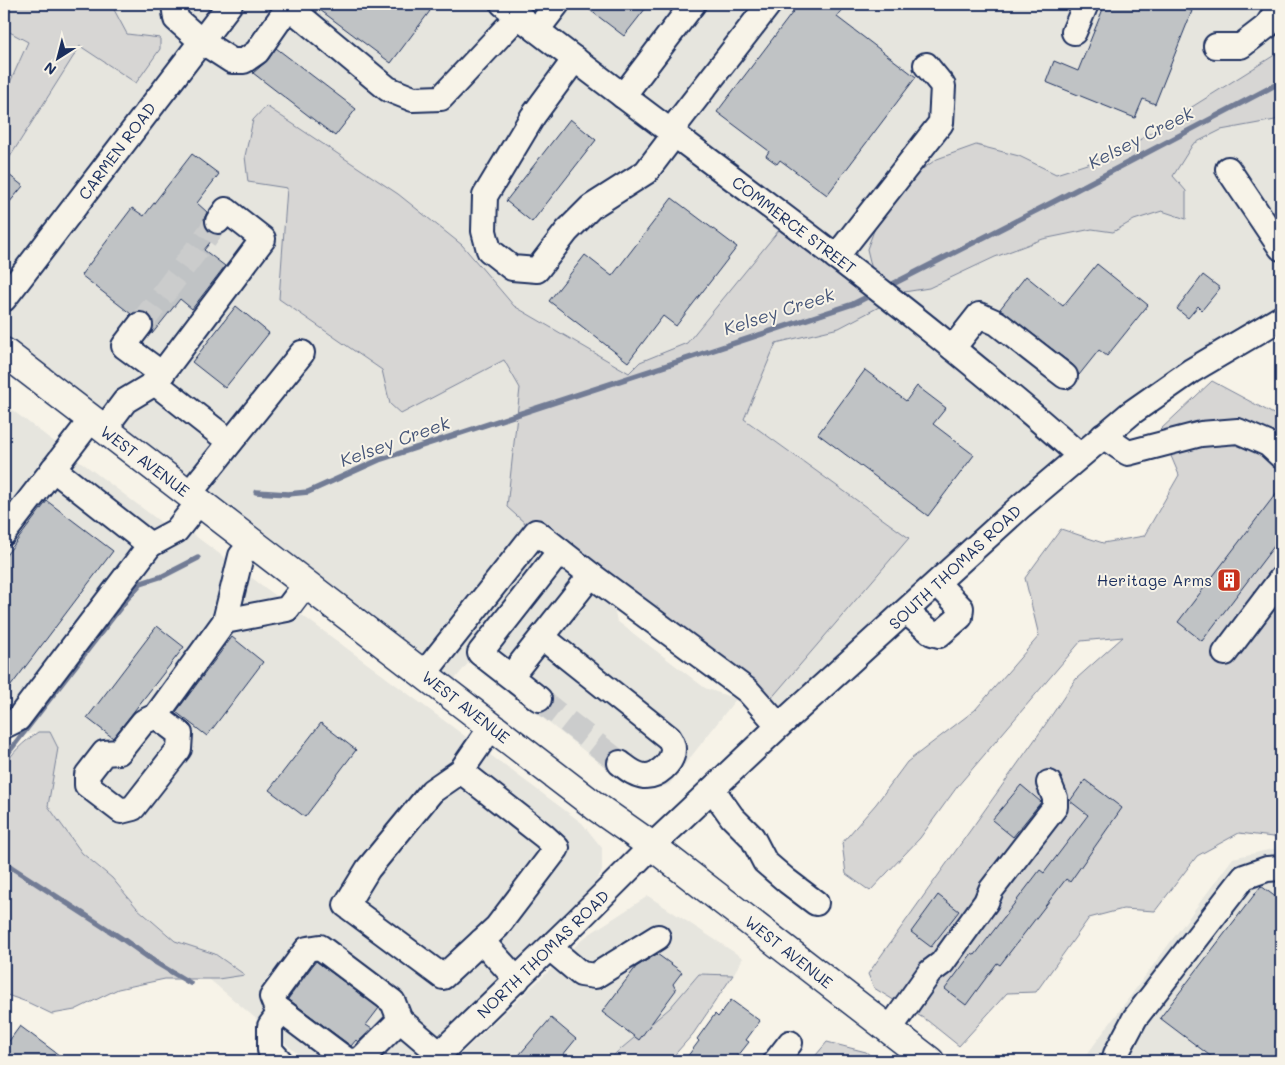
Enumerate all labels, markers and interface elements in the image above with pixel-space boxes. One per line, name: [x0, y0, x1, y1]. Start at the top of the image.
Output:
north arrow: [32, 32, 82, 82]
text: N: [40, 58, 60, 80]
street label: CARMEN ROAD: [73, 98, 160, 204]
water label: Kelsey Creek: [1084, 100, 1198, 174]
street label: COMMERCE STREET: [728, 171, 861, 278]
water label: Kelsey Creek: [720, 282, 838, 340]
water label: Kelsey Creek: [336, 410, 453, 472]
street label: WEST AVENUE: [97, 420, 194, 501]
street label: SOUTH THOMAS ROAD: [884, 500, 1025, 634]
building icon: Heritage Arms: [1216, 567, 1242, 593]
place label: Heritage Arms: [1097, 569, 1212, 590]
street label: WEST AVENUE: [418, 666, 515, 748]
street label: NORTH THOMAS ROAD: [472, 885, 613, 1022]
street label: WEST AVENUE: [741, 911, 838, 993]

